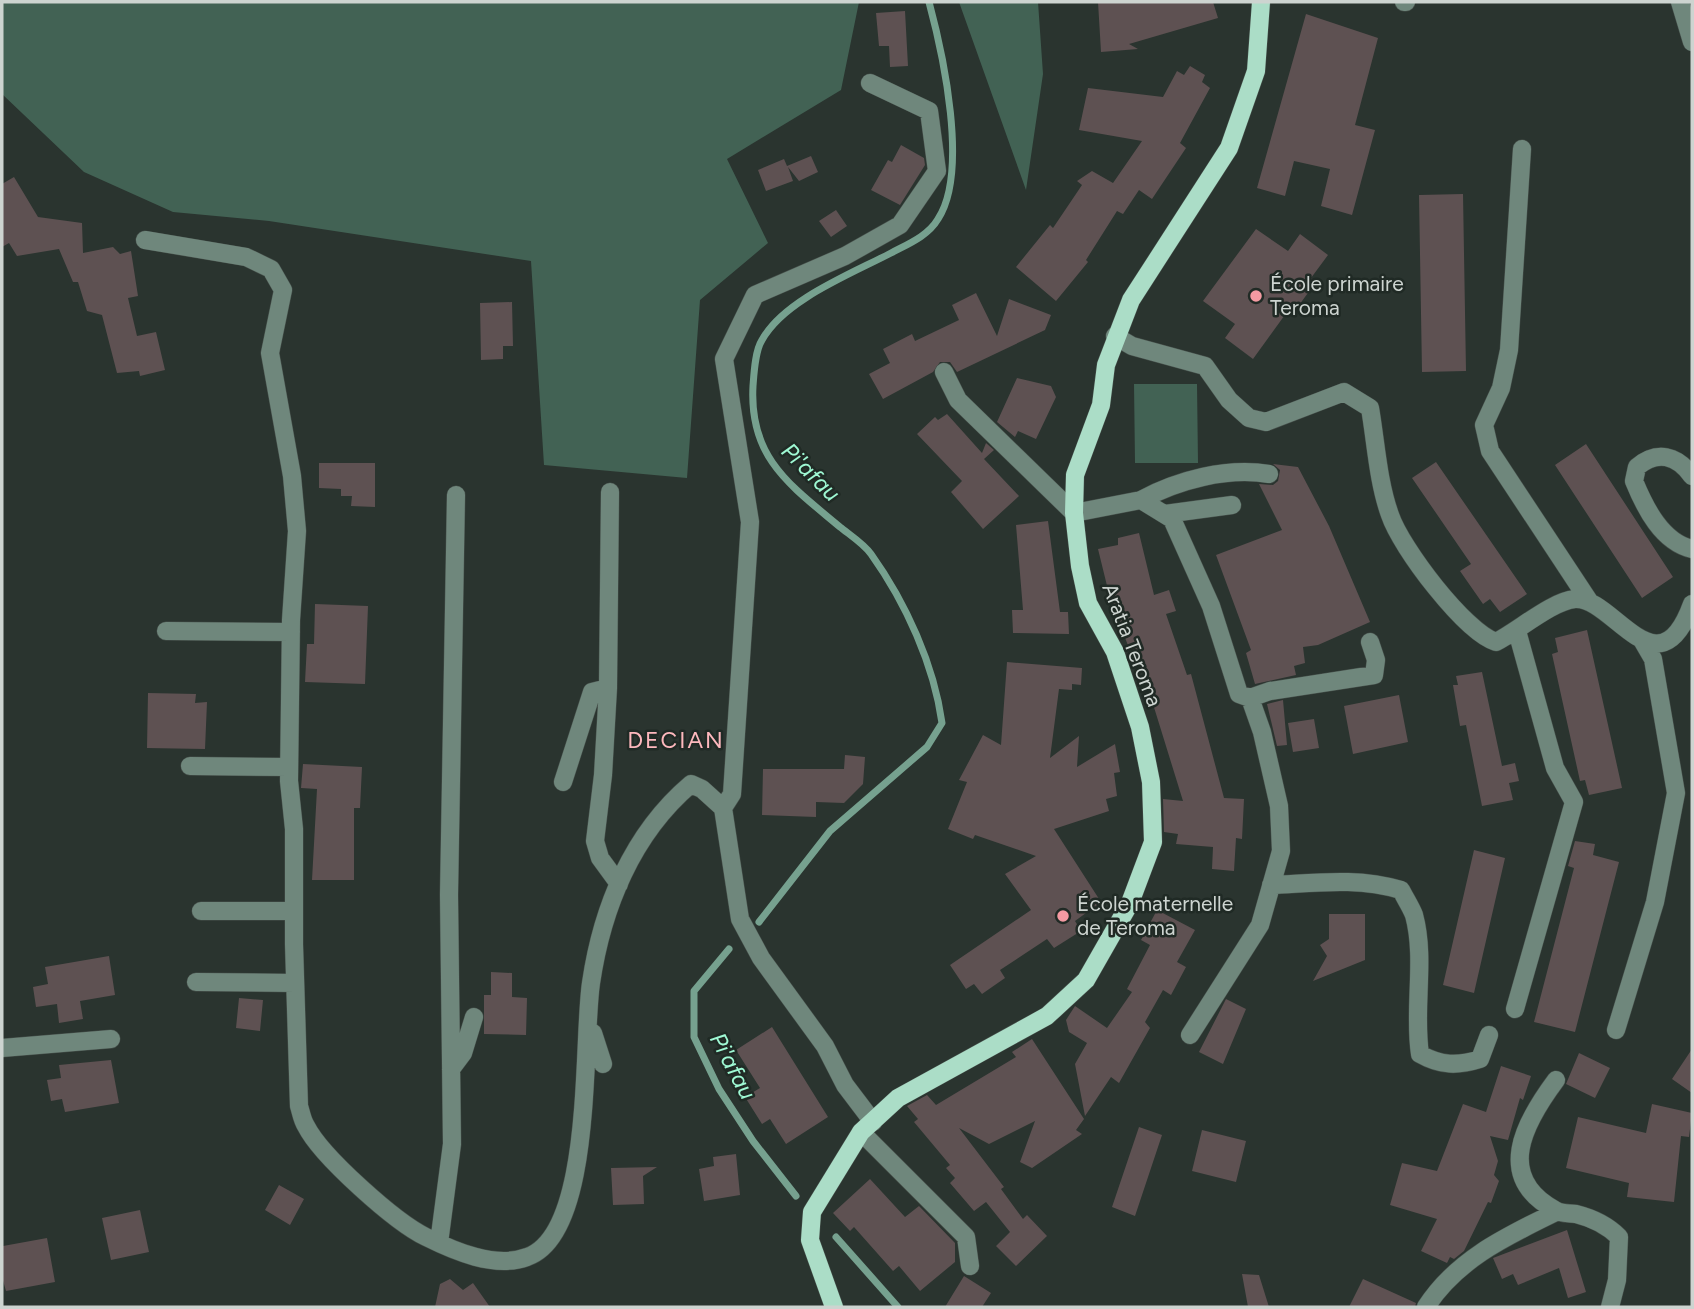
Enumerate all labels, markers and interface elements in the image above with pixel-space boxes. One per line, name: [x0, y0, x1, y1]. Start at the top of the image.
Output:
place label: École primaire Teroma: [1270, 271, 1404, 320]
marker: École primaire Teroma: [1248, 288, 1264, 304]
water label: Pi'afau: [776, 437, 846, 507]
street label: Aratia Teroma: [1097, 579, 1167, 710]
district label: DECIAN: [627, 726, 725, 754]
place label: École maternelle de Teroma: [1077, 891, 1233, 940]
marker: École maternelle de Teroma: [1055, 908, 1071, 924]
water label: Pi'afau: [704, 1028, 762, 1104]

